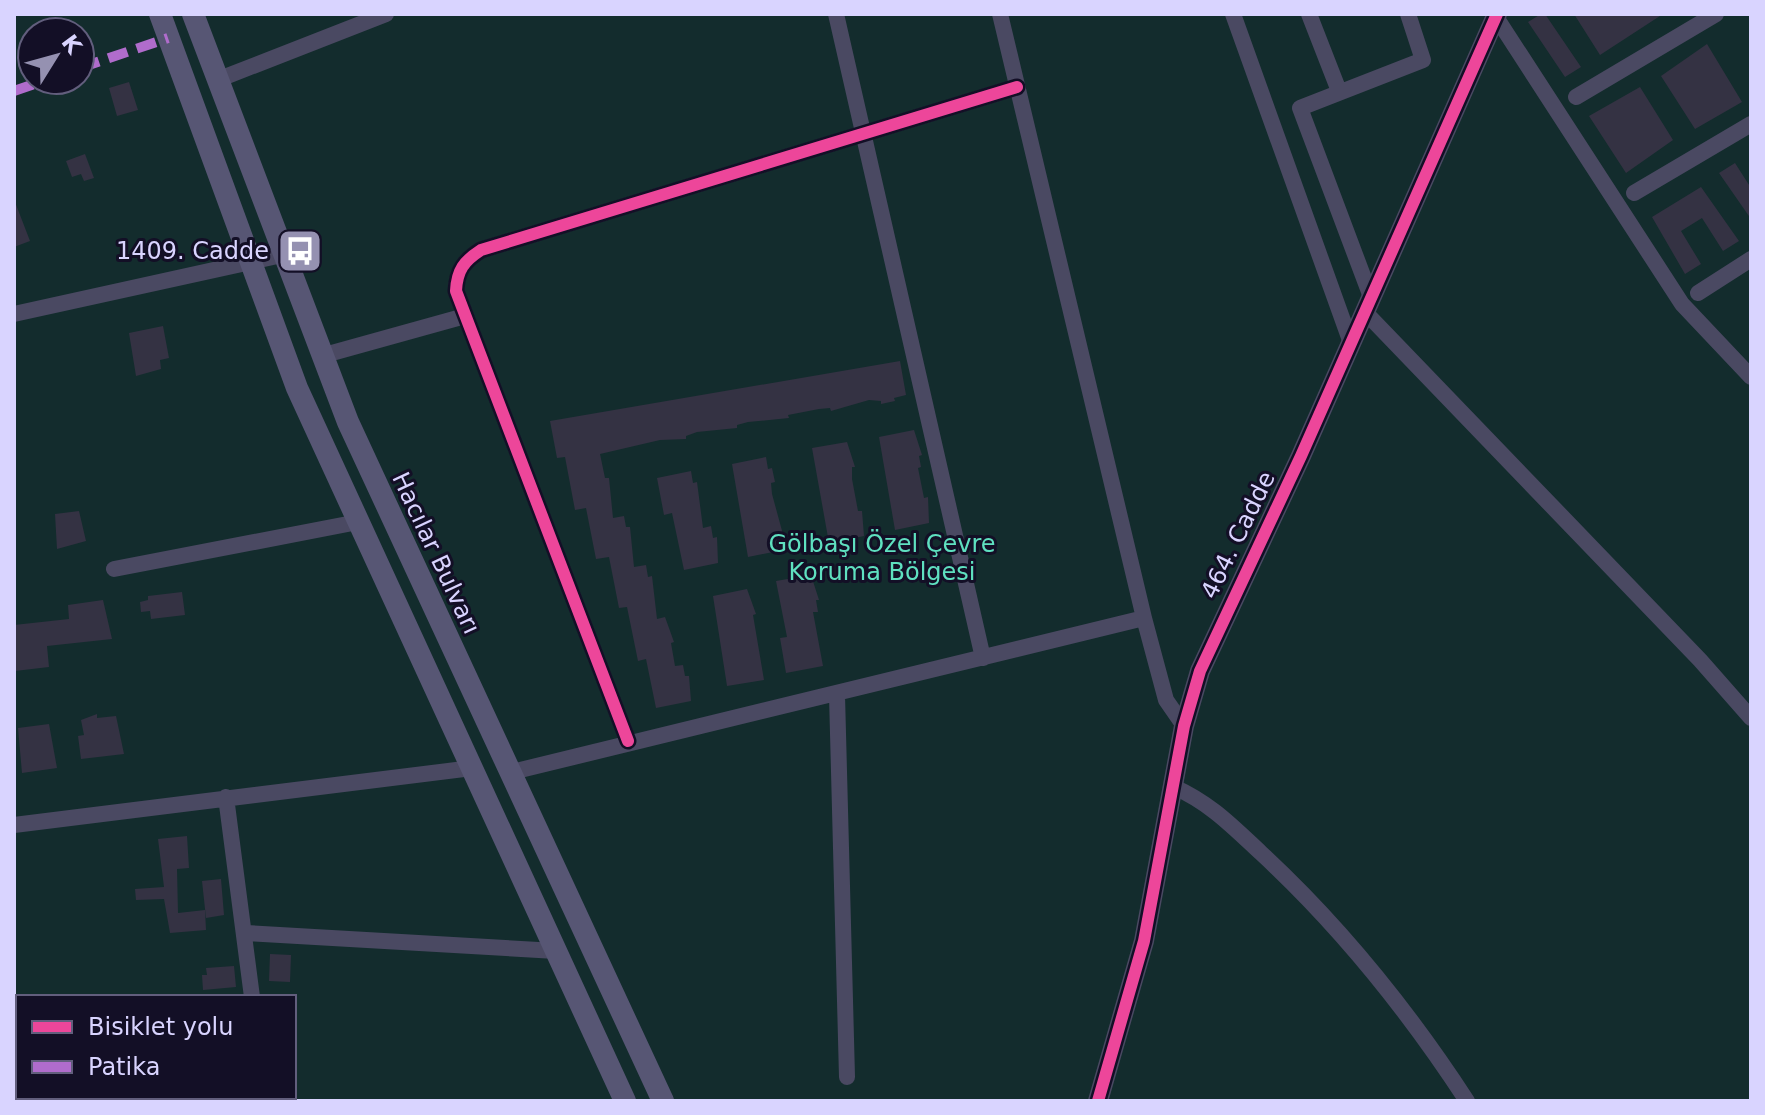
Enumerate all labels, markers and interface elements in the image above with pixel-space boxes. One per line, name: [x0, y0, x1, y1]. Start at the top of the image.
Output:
north arrow: [16, 16, 96, 96]
text: K: [56, 30, 87, 59]
bus stop icon: 1409. Cadde: [276, 227, 324, 275]
place label: 1409. Cadde: [116, 237, 269, 265]
street label: 464. Cadde: [1195, 467, 1281, 603]
street label: Hacılar Bulvarı: [386, 468, 486, 638]
park label: Gölbaşı Özel Çevre Koruma Bölgesi: [768, 529, 996, 586]
legend: [16, 995, 296, 1099]
text: Bisiklet yolu: [88, 1013, 233, 1041]
text: Patika: [88, 1053, 160, 1081]

